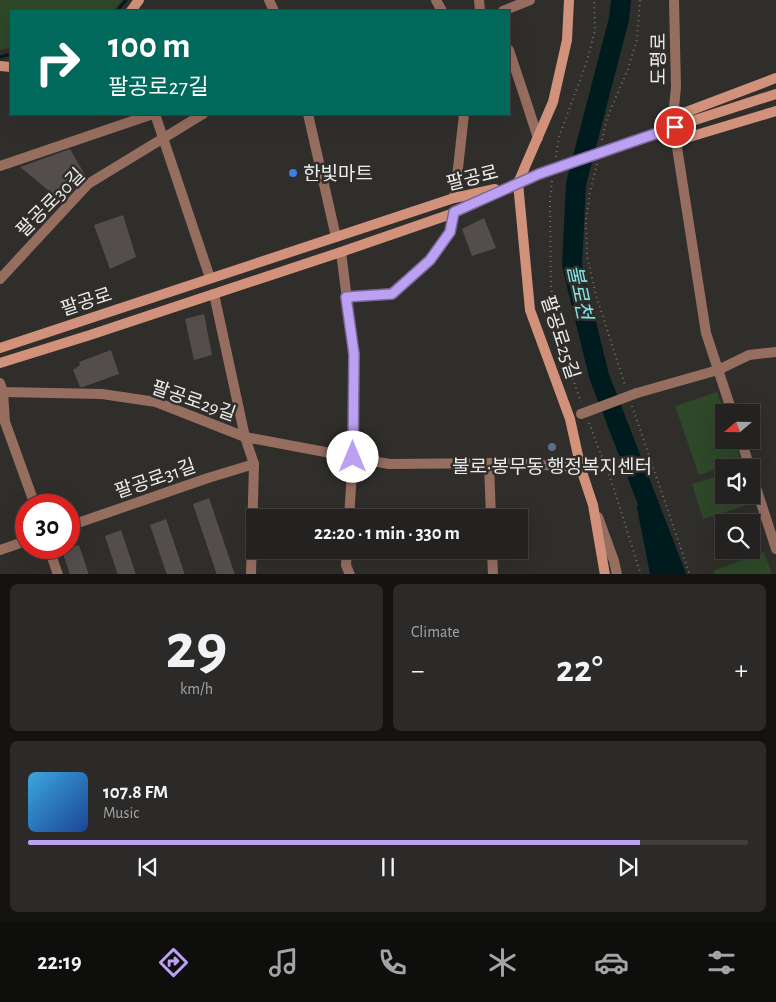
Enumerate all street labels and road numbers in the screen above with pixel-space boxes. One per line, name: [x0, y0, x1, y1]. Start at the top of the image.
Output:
street label: 도평로: [649, 33, 669, 85]
street label: 팔공로: [444, 162, 500, 194]
street label: 팔공로30길: [13, 165, 89, 241]
street label: 팔공로: [58, 284, 114, 320]
street label: 팔공로25길: [537, 293, 583, 382]
street label: 팔공로29길: [149, 377, 238, 425]
street label: 팔공로31길: [112, 456, 198, 502]

